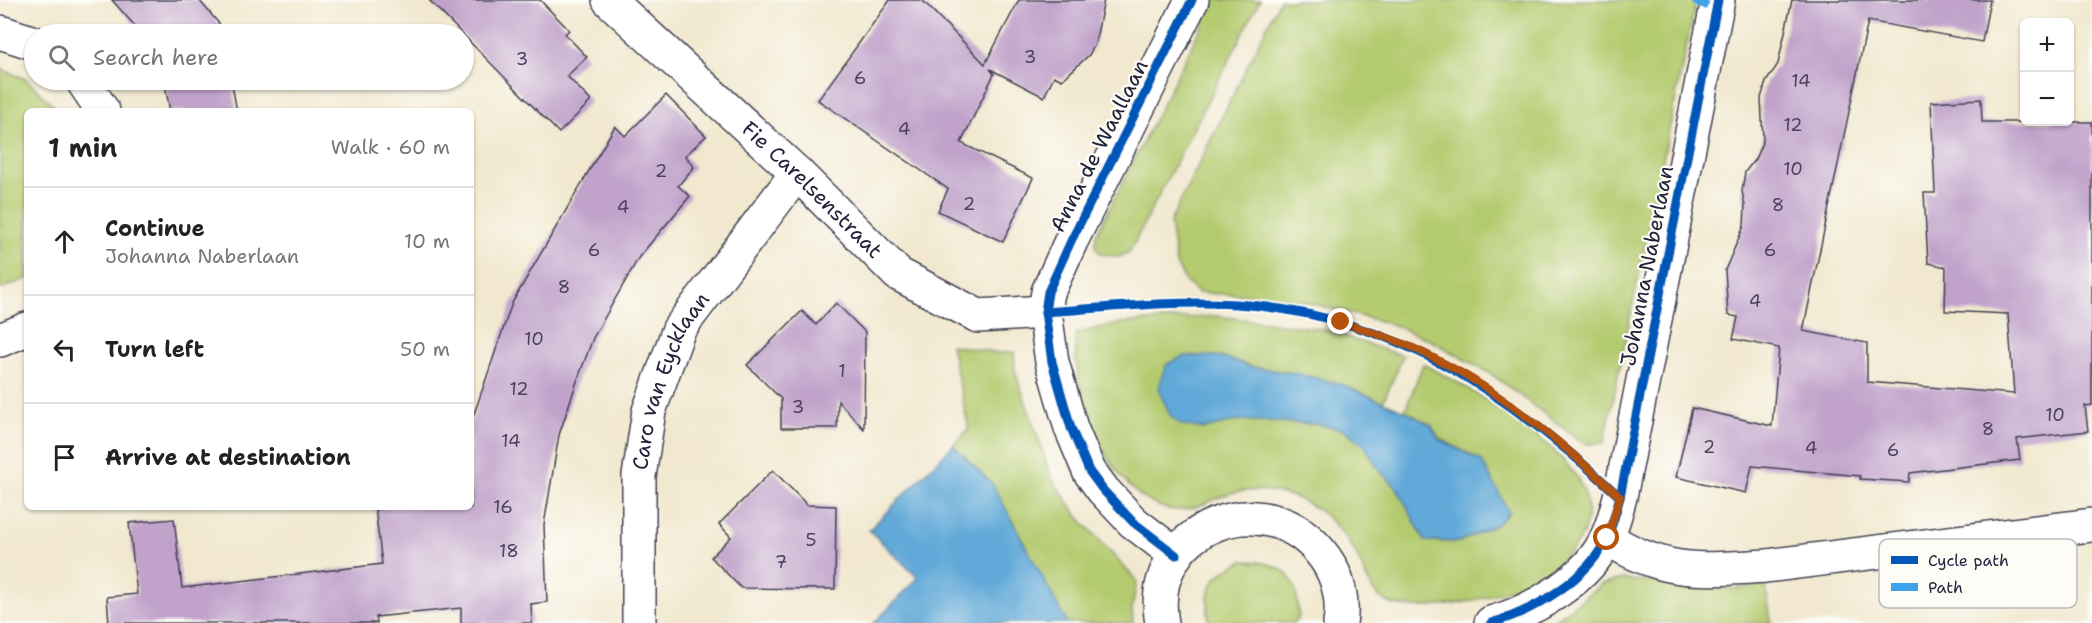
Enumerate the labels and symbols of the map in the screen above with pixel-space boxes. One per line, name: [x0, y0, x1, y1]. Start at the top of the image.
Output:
house number: 3: [1024, 45, 1036, 69]
house number: 3: [516, 47, 528, 71]
street label: Anna de Waallaan: [1043, 55, 1155, 237]
house number: 6: [854, 66, 866, 90]
house number: 14: [1791, 69, 1811, 93]
house number: 12: [1783, 113, 1803, 137]
street label: Fie Carelsenstraat: [736, 115, 888, 264]
house number: 4: [898, 117, 910, 141]
house number: 10: [1783, 157, 1803, 181]
house number: 2: [655, 159, 667, 183]
street label: Johanna Naberlaan: [1614, 163, 1680, 369]
house number: 2: [963, 192, 975, 216]
house number: 8: [1772, 193, 1784, 217]
house number: 4: [617, 195, 629, 219]
house number: 6: [588, 238, 600, 262]
house number: 6: [1764, 238, 1776, 262]
house number: 8: [558, 275, 570, 299]
street label: Caro van Eycklaan: [626, 286, 716, 472]
house number: 4: [1749, 289, 1761, 313]
route end: [1327, 308, 1353, 334]
house number: 10: [524, 327, 544, 351]
house number: 1: [838, 359, 846, 383]
house number: 12: [509, 377, 529, 401]
house number: 3: [792, 395, 804, 419]
house number: 10: [2045, 403, 2065, 427]
house number: 8: [1982, 417, 1994, 441]
house number: 14: [501, 429, 521, 453]
house number: 2: [1703, 435, 1715, 459]
house number: 4: [1805, 436, 1817, 460]
house number: 6: [1887, 438, 1899, 462]
house number: 16: [493, 495, 513, 519]
route start: [1593, 524, 1619, 550]
house number: 5: [805, 528, 817, 552]
house number: 18: [499, 539, 519, 563]
legend: [1879, 539, 2077, 608]
house number: 7: [775, 550, 787, 574]
text: Cycle path: [1928, 550, 2009, 571]
text: Path: [1928, 577, 1963, 598]

